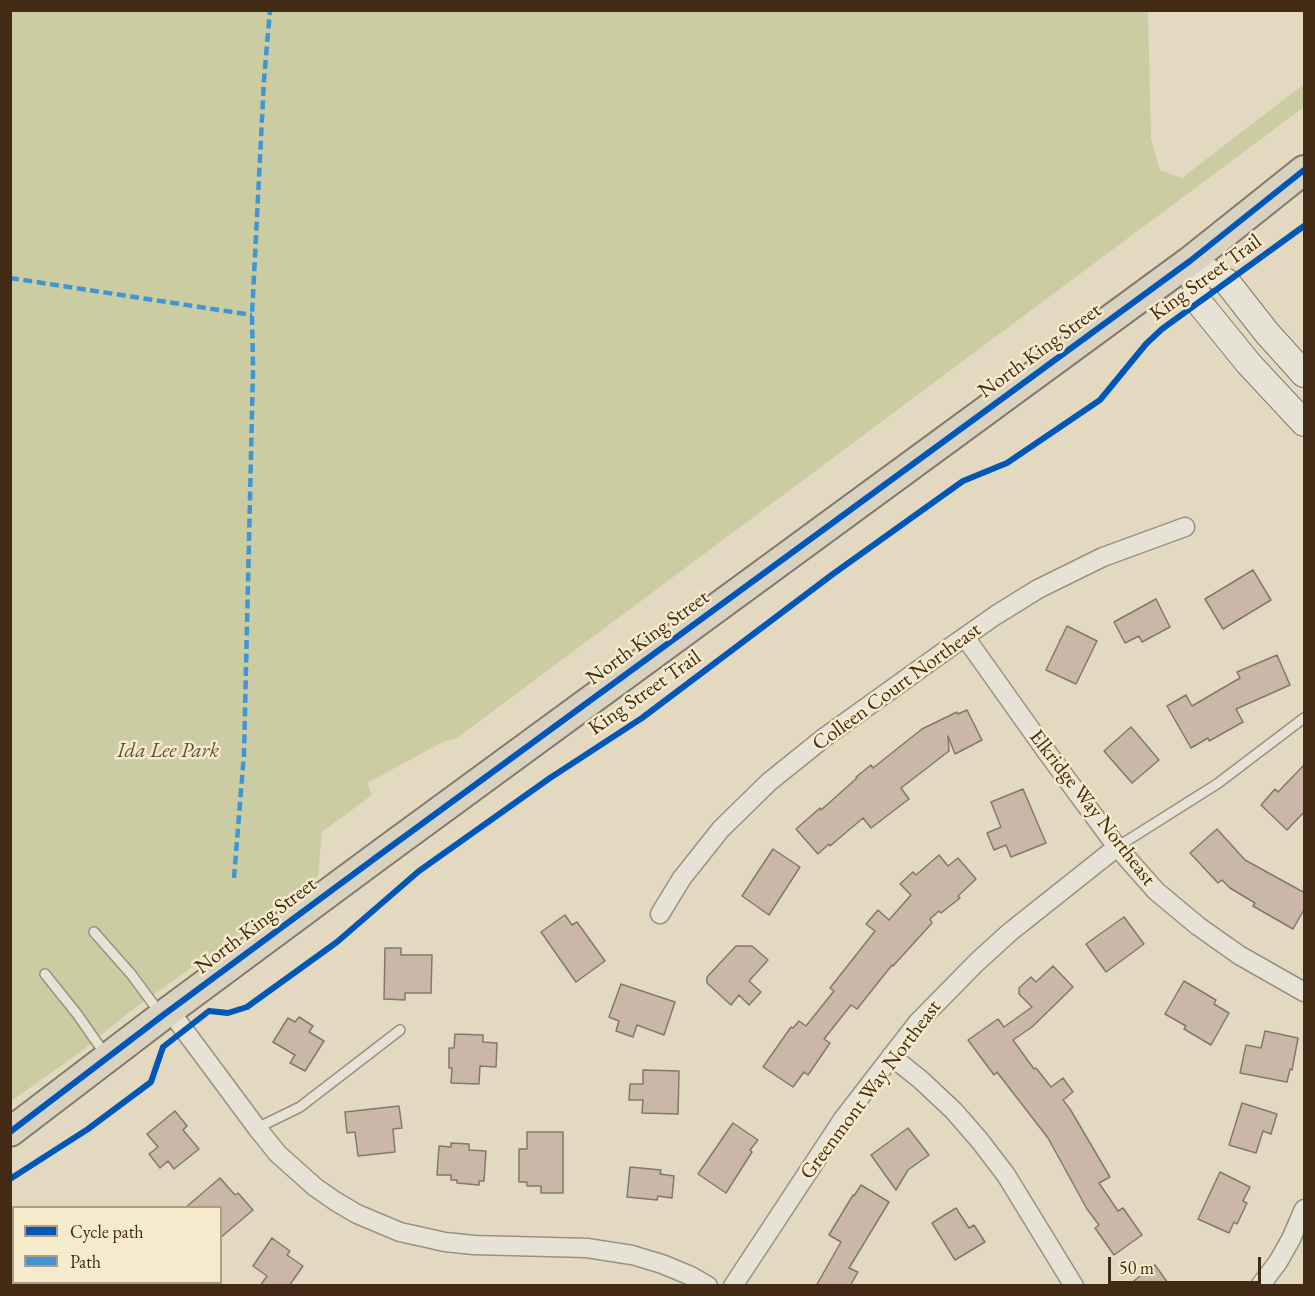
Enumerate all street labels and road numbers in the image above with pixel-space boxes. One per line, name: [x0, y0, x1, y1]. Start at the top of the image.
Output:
street label: King Street Trail: [1145, 229, 1267, 327]
street label: North King Street: [974, 298, 1106, 404]
street label: North King Street: [582, 585, 714, 691]
street label: Colleen Court Northeast: [808, 617, 986, 757]
street label: King Street Trail: [584, 645, 706, 741]
street label: Elkridge Way Northeast: [1023, 725, 1161, 891]
street label: North King Street: [190, 872, 322, 980]
street label: Greenmont Way Northeast: [795, 995, 947, 1185]

